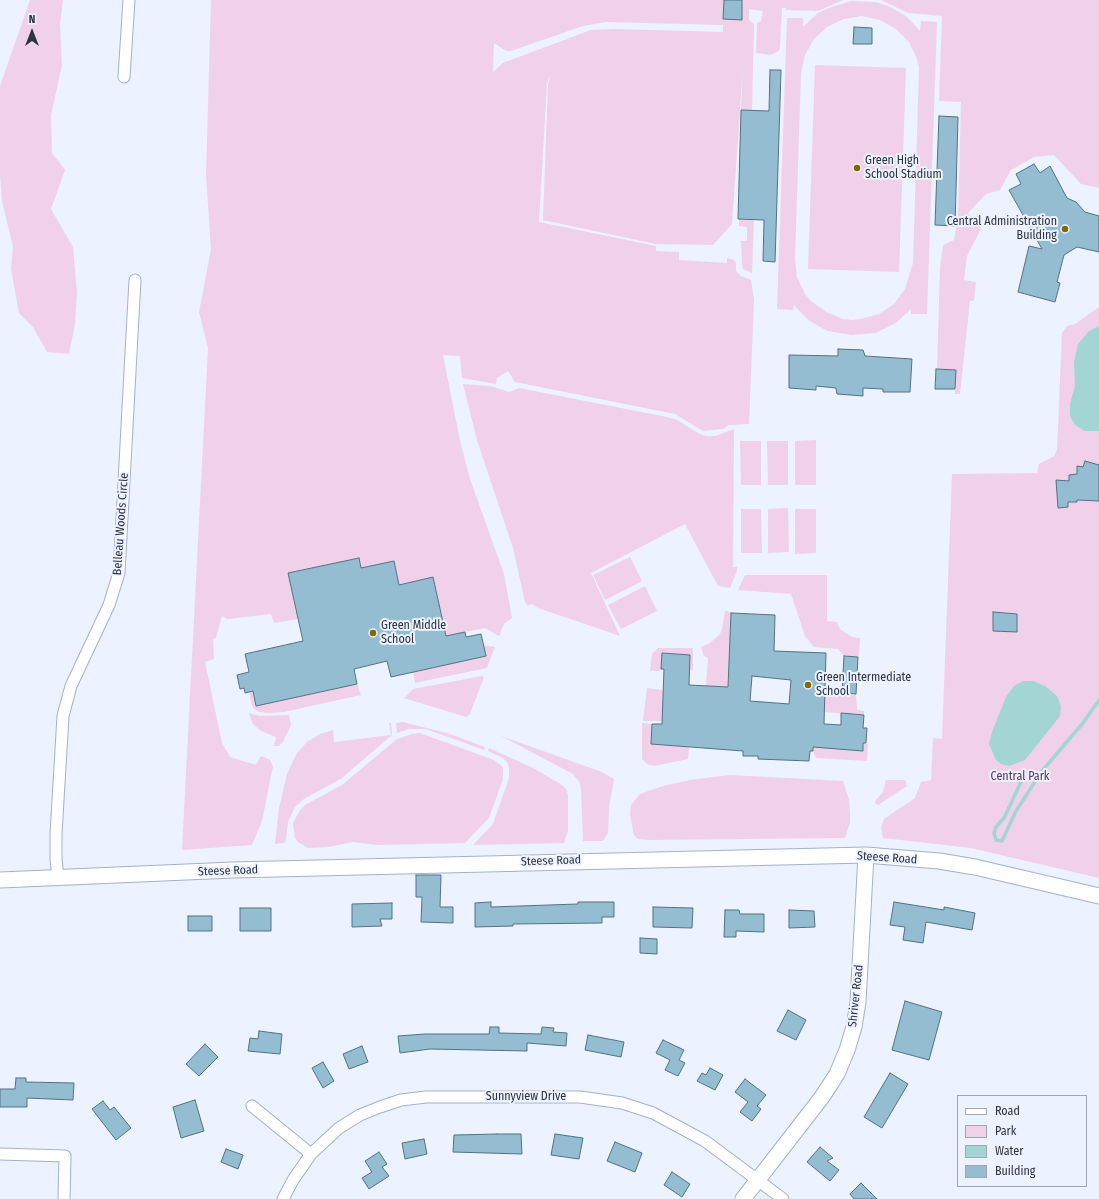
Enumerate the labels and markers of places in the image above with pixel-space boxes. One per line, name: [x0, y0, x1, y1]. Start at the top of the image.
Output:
place label: Green High School Stadium: [865, 154, 942, 182]
marker: Green High School Stadium: [852, 163, 862, 173]
place label: Central Administration Building: [947, 215, 1057, 243]
marker: Central Administration Building: [1060, 224, 1070, 234]
place label: Green Middle School: [381, 619, 446, 647]
marker: Green Middle School: [368, 628, 378, 638]
place label: Green Intermediate School: [816, 671, 911, 699]
marker: Green Intermediate School: [803, 680, 813, 690]

